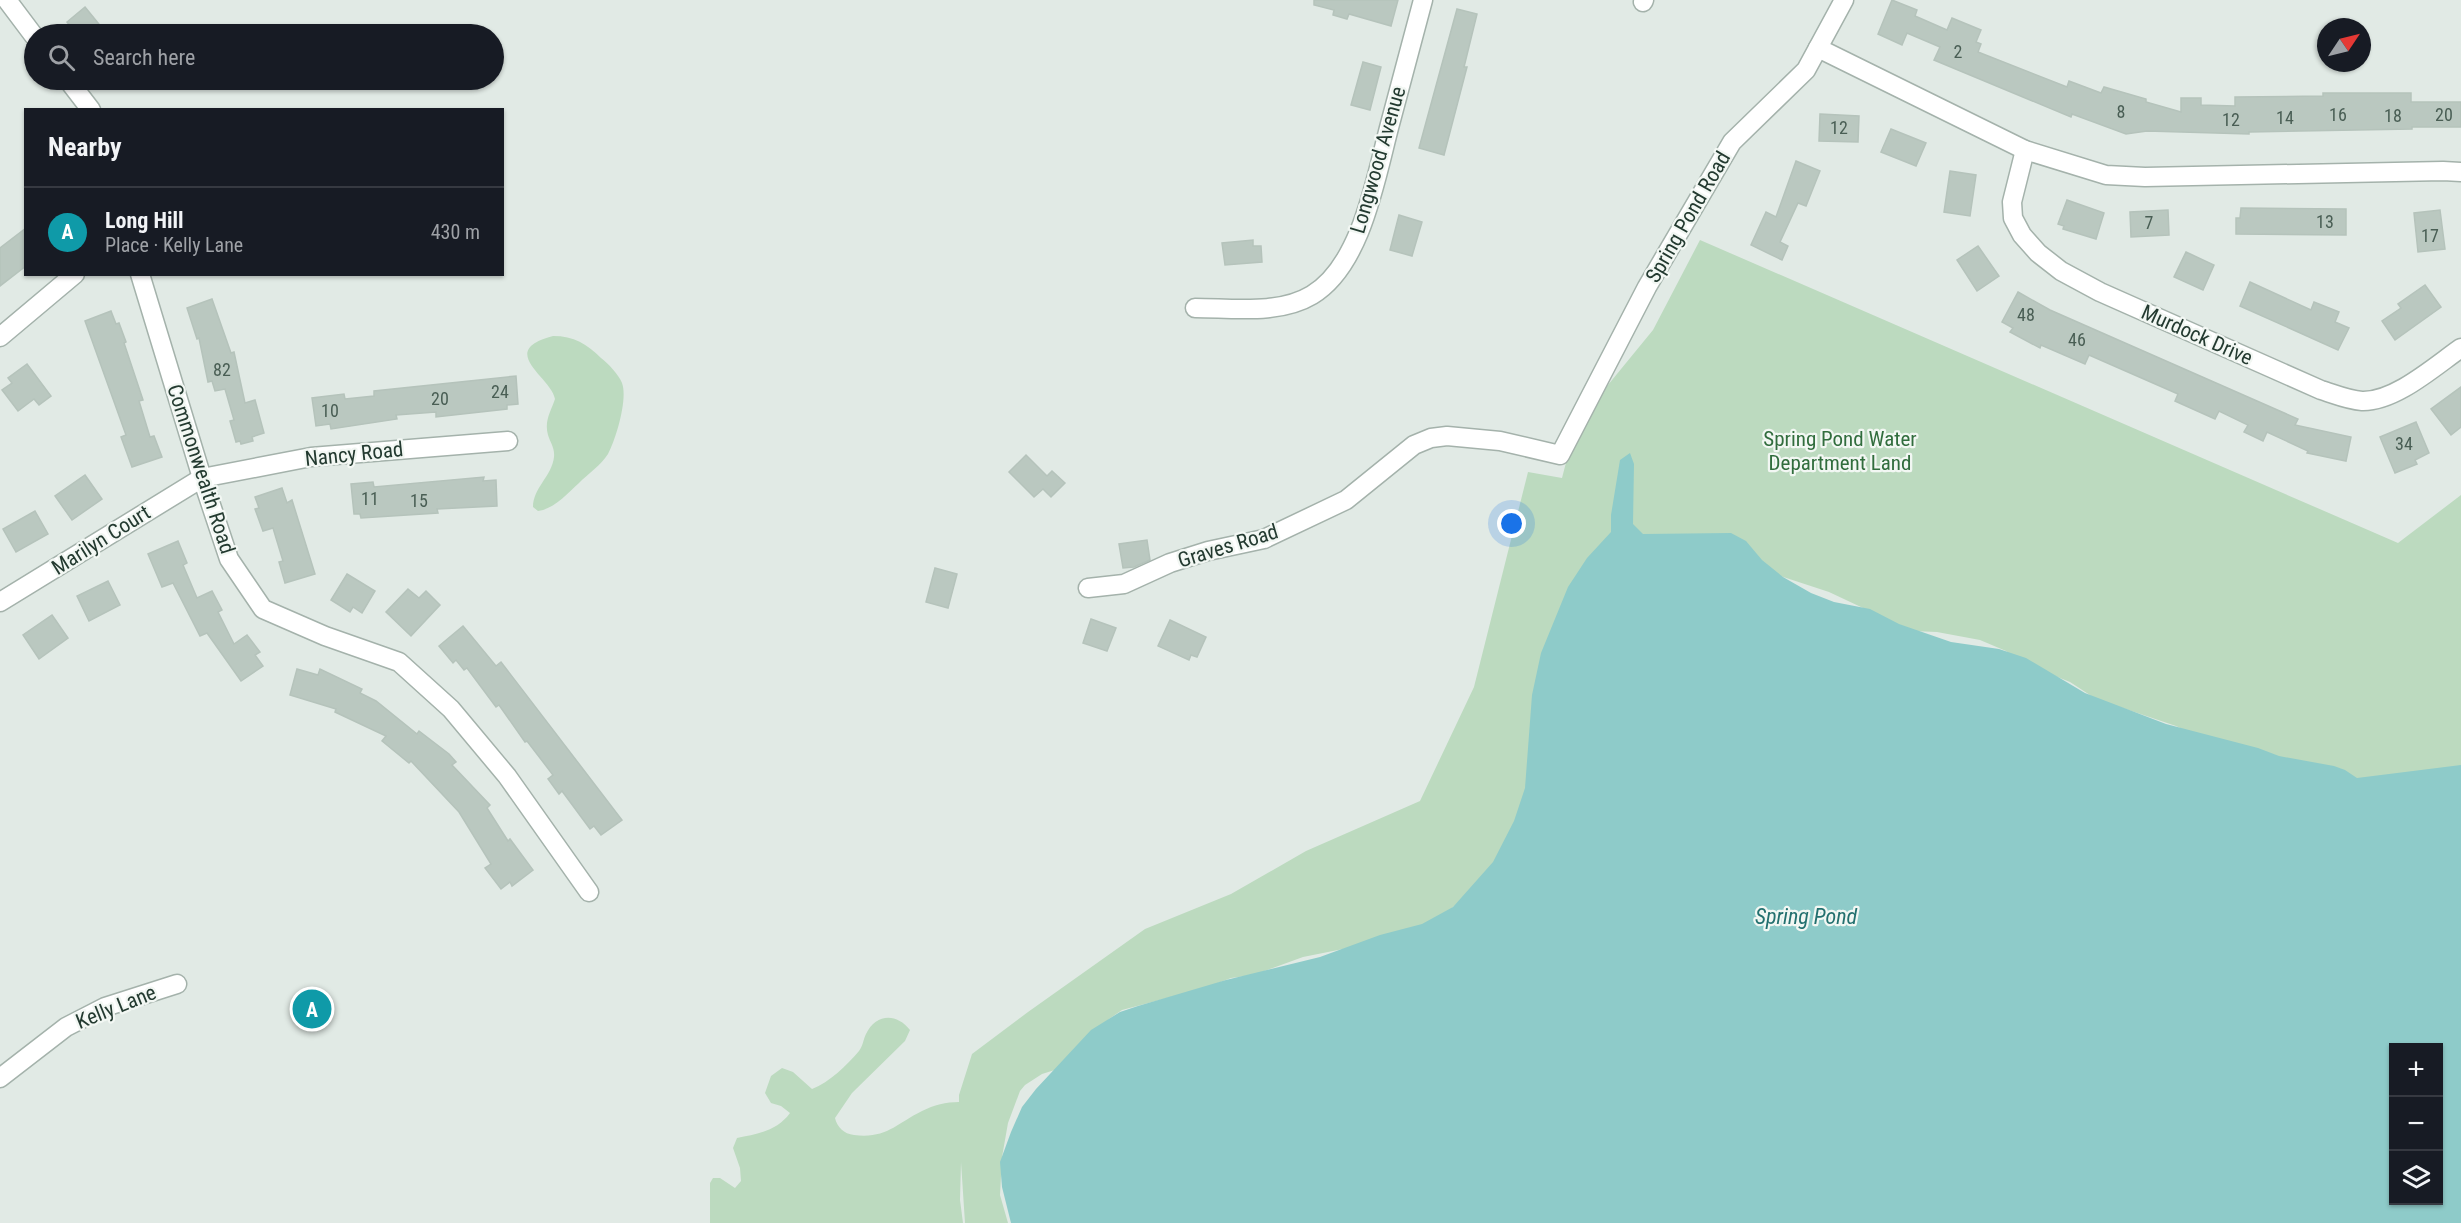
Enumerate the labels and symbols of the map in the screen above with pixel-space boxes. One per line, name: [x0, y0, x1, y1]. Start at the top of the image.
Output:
north arrow: [2317, 18, 2371, 72]
house number: 2: [1954, 41, 1963, 62]
street label: Longwood Avenue: [1346, 84, 1410, 236]
house number: 8: [2117, 101, 2125, 122]
house number: 16: [2329, 104, 2347, 125]
house number: 20: [2435, 104, 2453, 125]
house number: 18: [2384, 105, 2402, 126]
house number: 14: [2276, 107, 2294, 128]
house number: 12: [2222, 109, 2240, 130]
house number: 12: [1830, 117, 1848, 138]
street label: Spring Pond Road: [1641, 147, 1735, 287]
house number: 13: [2316, 211, 2334, 232]
house number: 7: [2145, 212, 2154, 233]
house number: 17: [2421, 225, 2439, 246]
street label: Murdock Drive: [2138, 300, 2256, 370]
house number: 48: [2017, 304, 2035, 325]
house number: 46: [2068, 329, 2086, 350]
house number: 82: [213, 359, 231, 380]
street label: Commonwealth Road: [162, 381, 240, 557]
house number: 24: [491, 381, 509, 402]
house number: 20: [431, 388, 449, 409]
house number: 10: [321, 400, 339, 421]
park label: Spring Pond Water Department Land: [1763, 427, 1917, 475]
house number: 34: [2395, 433, 2413, 454]
street label: Nancy Road: [304, 437, 404, 471]
house number: 11: [361, 488, 379, 509]
house number: 15: [410, 490, 428, 511]
street label: Marilyn Court: [47, 500, 155, 580]
your location: [1497, 509, 1526, 538]
street label: Graves Road: [1175, 519, 1281, 573]
water label: Spring Pond: [1755, 904, 1857, 929]
street label: Kelly Lane: [72, 980, 160, 1034]
pin: A: [292, 986, 332, 1032]

